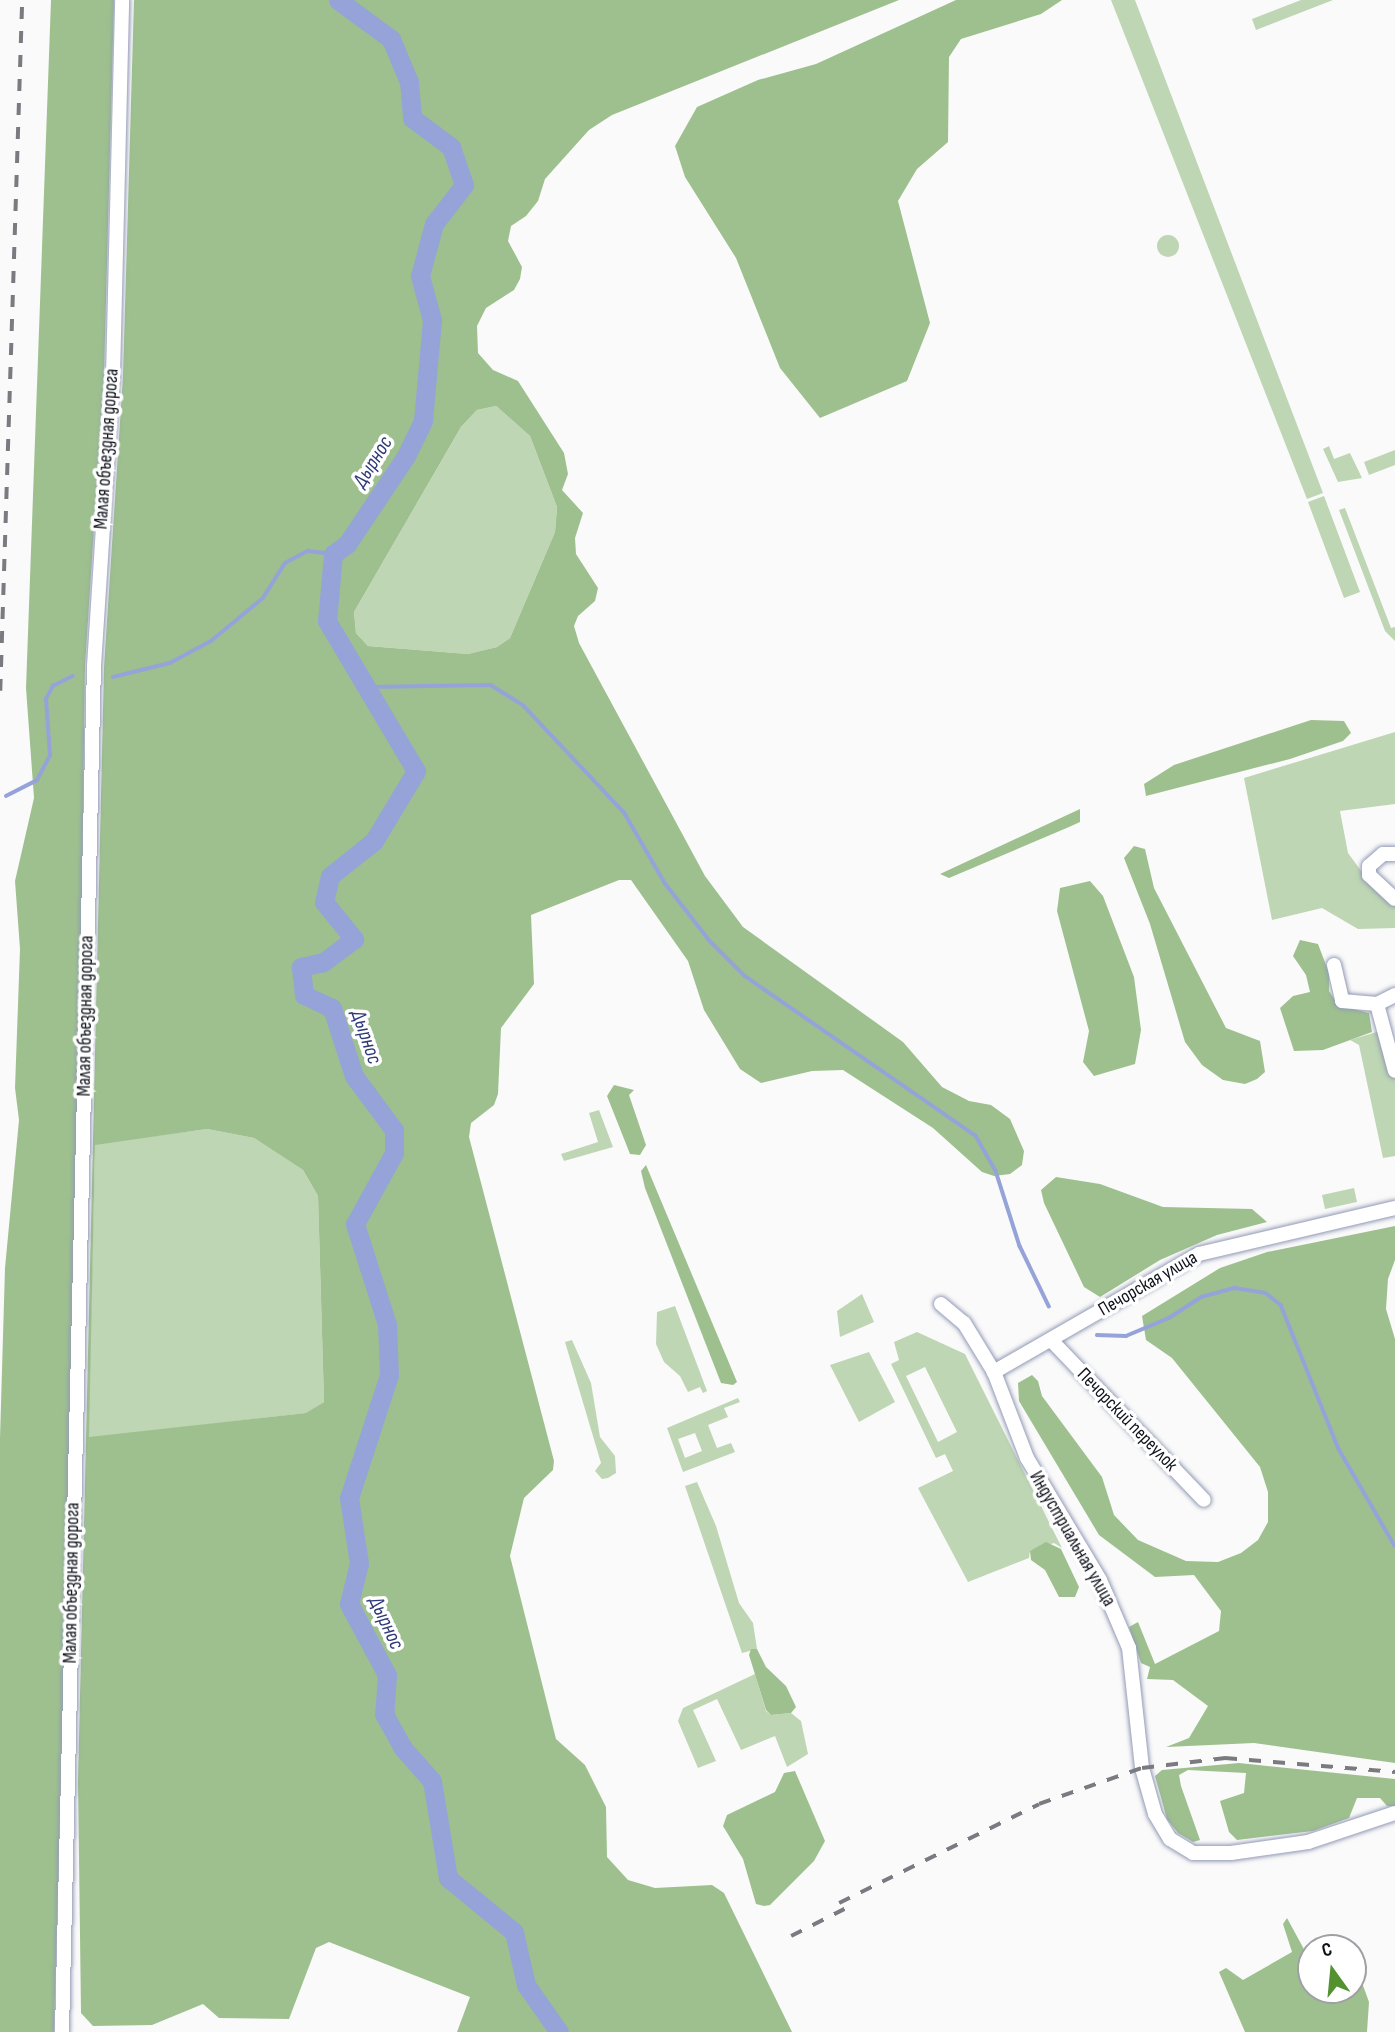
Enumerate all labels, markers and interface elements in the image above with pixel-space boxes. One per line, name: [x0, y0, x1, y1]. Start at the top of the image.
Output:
street label: Малая объездная дорога: [90, 368, 124, 530]
water label: Дырнос: [348, 432, 398, 492]
street label: Малая объездная дорога: [73, 935, 99, 1097]
water label: Дырнос: [345, 1007, 387, 1067]
street label: Печорская улица: [1095, 1247, 1201, 1321]
street label: Печорский переулок: [1072, 1364, 1182, 1476]
street label: Индустриальная улица: [1024, 1467, 1120, 1611]
street label: Малая объездная дорога: [59, 1502, 85, 1664]
water label: Дырнос: [363, 1593, 409, 1653]
north arrow: [1297, 1934, 1367, 2004]
text: С: [1319, 1938, 1335, 1963]

